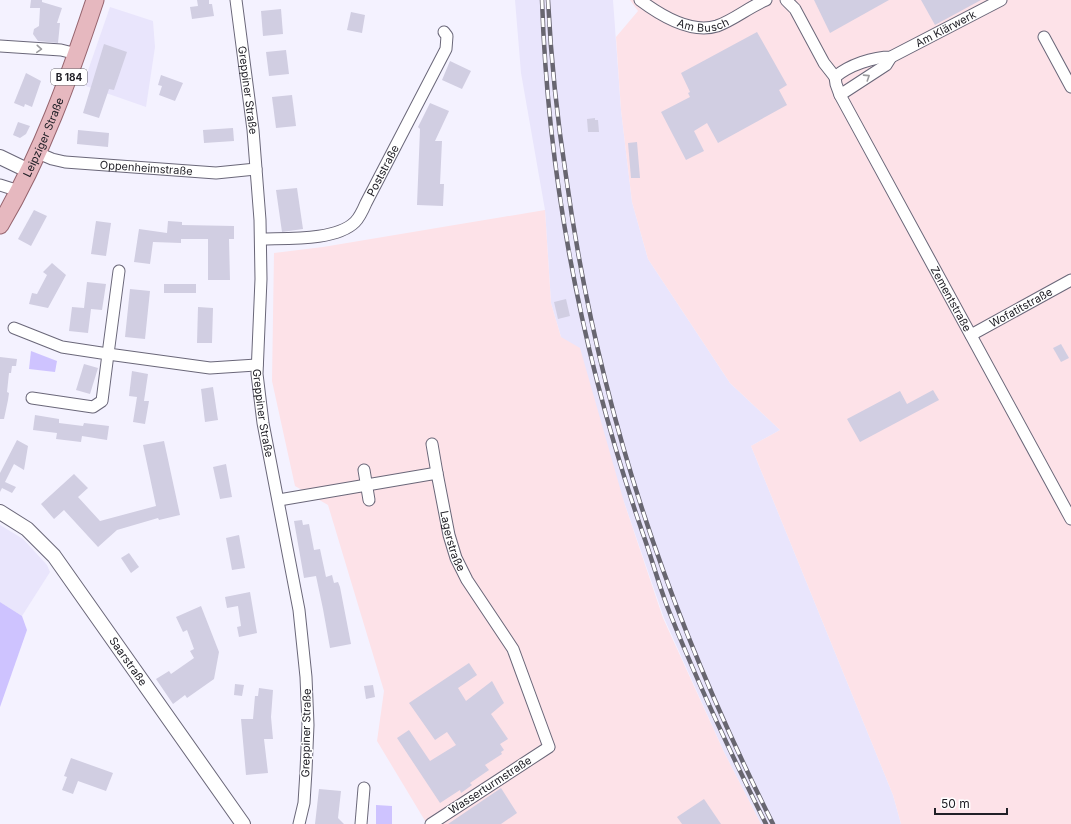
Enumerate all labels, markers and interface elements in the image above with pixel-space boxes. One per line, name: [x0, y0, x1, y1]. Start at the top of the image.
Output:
street label: Am Klärwerk: [913, 7, 978, 50]
street label: Am Busch: [675, 15, 731, 35]
one-way arrow: [36, 44, 42, 53]
street label: Greppiner Straße: [235, 45, 260, 135]
road number: B 184: [51, 69, 87, 85]
one-way arrow: [863, 74, 870, 82]
street label: Leipziger Straße: [20, 96, 67, 179]
street label: Poststraße: [364, 143, 402, 199]
street label: Oppenheimstraße: [99, 158, 193, 178]
street label: Zementstraße: [928, 264, 975, 334]
street label: Wofatitstraße: [987, 285, 1055, 330]
street label: Greppiner Straße: [250, 369, 276, 458]
street label: Lagerstraße: [437, 509, 468, 574]
street label: Saarstraße: [106, 634, 150, 688]
street label: Greppiner Straße: [298, 688, 314, 778]
street label: Wasserturmstraße: [446, 753, 534, 817]
scale bar: [935, 790, 1007, 816]
text: 50 m: [941, 796, 970, 811]

